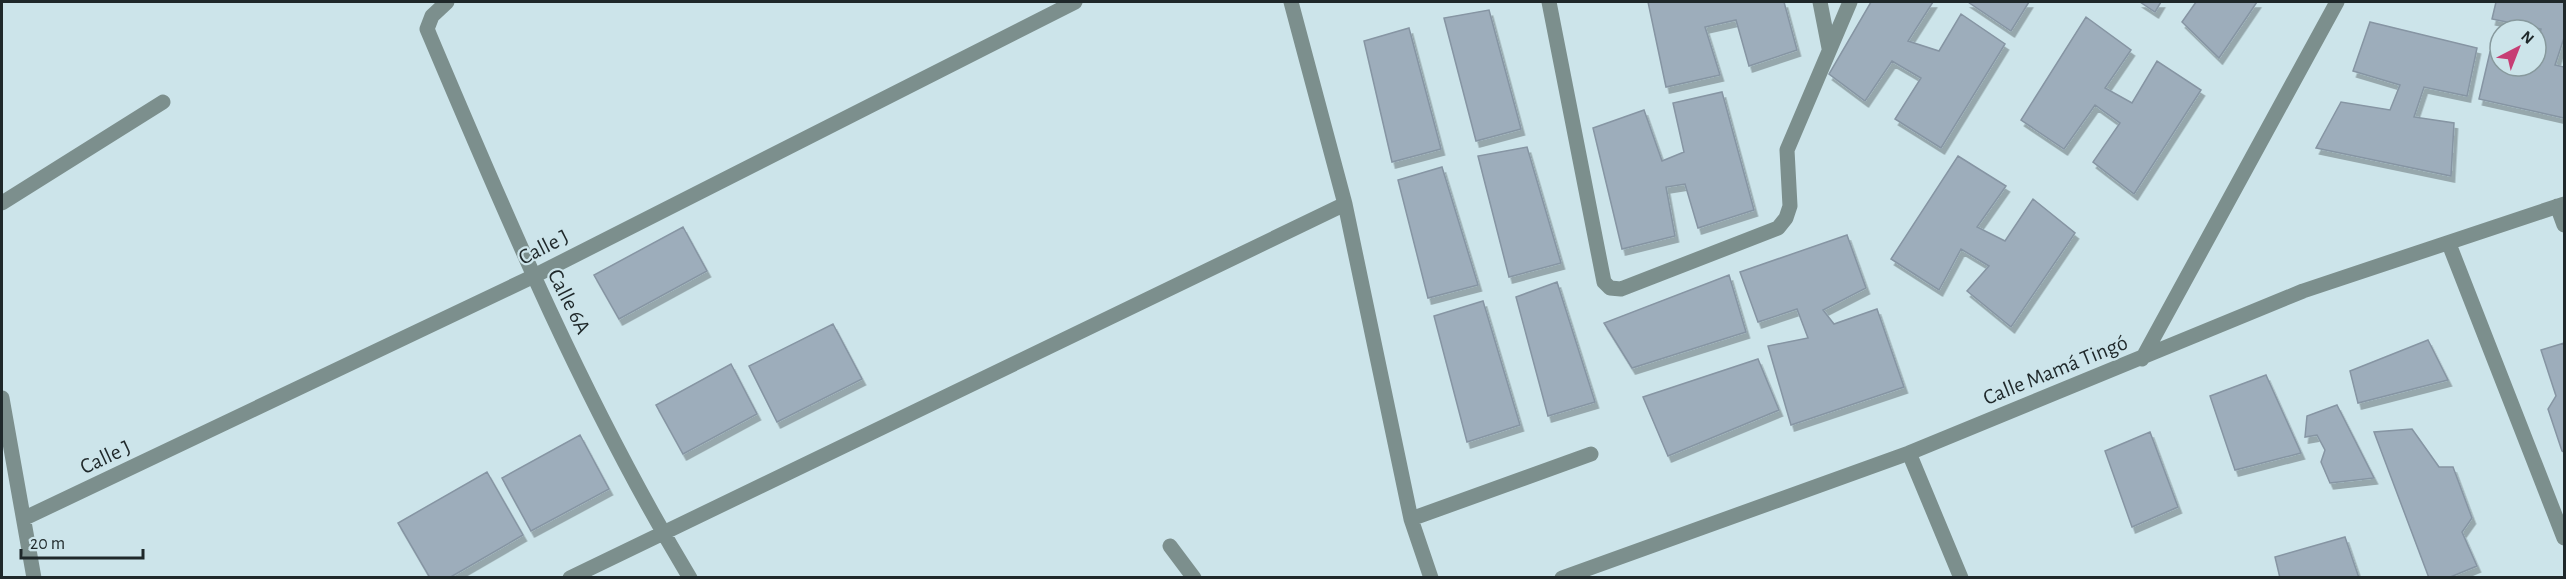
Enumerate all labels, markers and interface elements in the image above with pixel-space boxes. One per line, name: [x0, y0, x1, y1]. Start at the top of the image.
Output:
north arrow: [2488, 18, 2548, 78]
text: N: [2518, 28, 2537, 47]
street label: Calle J: [515, 225, 572, 269]
street label: Calle 6A: [544, 266, 595, 338]
street label: Calle Mamá Tingó: [1980, 331, 2131, 409]
street label: Calle J: [77, 436, 134, 478]
scale bar: [21, 522, 142, 560]
text: 20 m: [30, 535, 65, 553]

